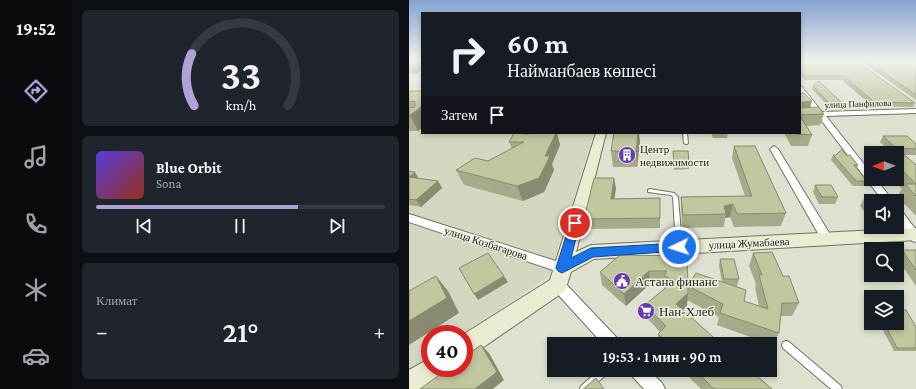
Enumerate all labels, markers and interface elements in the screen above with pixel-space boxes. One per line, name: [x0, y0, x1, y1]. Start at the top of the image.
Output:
text: 19:52: [16, 19, 56, 39]
icon: right: [441, 28, 493, 80]
text: 60 m: [507, 28, 568, 59]
text: 33: [220, 52, 261, 98]
text: Найманбаев көшесі: [507, 61, 657, 81]
icon: directions: [22, 77, 50, 105]
text: km/h: [225, 97, 256, 113]
street label: улица Панфилова: [824, 98, 892, 110]
icon: arrive: [486, 104, 508, 126]
text: Затем: [441, 107, 478, 123]
icon: music: [22, 143, 50, 171]
place label: Центр недвижимости: [640, 143, 709, 168]
building icon: Центр недвижимости: [617, 145, 637, 165]
north arrow: [864, 146, 904, 186]
map controls: [864, 146, 904, 330]
text: Blue Orbit: [156, 160, 222, 176]
text: Sona: [156, 176, 182, 191]
button: sound: [864, 194, 904, 234]
pin: [558, 206, 592, 240]
icon: phone: [22, 210, 50, 238]
icon: arrive: [564, 212, 586, 234]
icon: previous: [133, 215, 155, 237]
icon: pause: [229, 215, 251, 237]
icon: next: [326, 215, 348, 237]
street label: улица Козбагарова: [443, 224, 529, 262]
position arrow: [658, 226, 700, 268]
street label: улица Жумабаева: [708, 235, 790, 251]
button: search: [864, 242, 904, 282]
public building icon: Астана финанс: [612, 271, 632, 291]
place label: Астана финанс: [635, 274, 718, 289]
icon: climate: [22, 276, 50, 304]
button: layers: [864, 290, 904, 330]
text: Климат: [96, 293, 137, 308]
supermarket icon: Нан-Хлеб: [636, 301, 656, 321]
place label: Нан-Хлеб: [659, 304, 714, 319]
text: 21°: [222, 315, 259, 348]
text: −: [96, 319, 108, 344]
text: +: [373, 319, 385, 344]
speed limit sign: 40: [421, 325, 473, 377]
icon: car: [22, 342, 50, 370]
text: 19:53 · 1 мин · 90 m: [603, 349, 721, 365]

